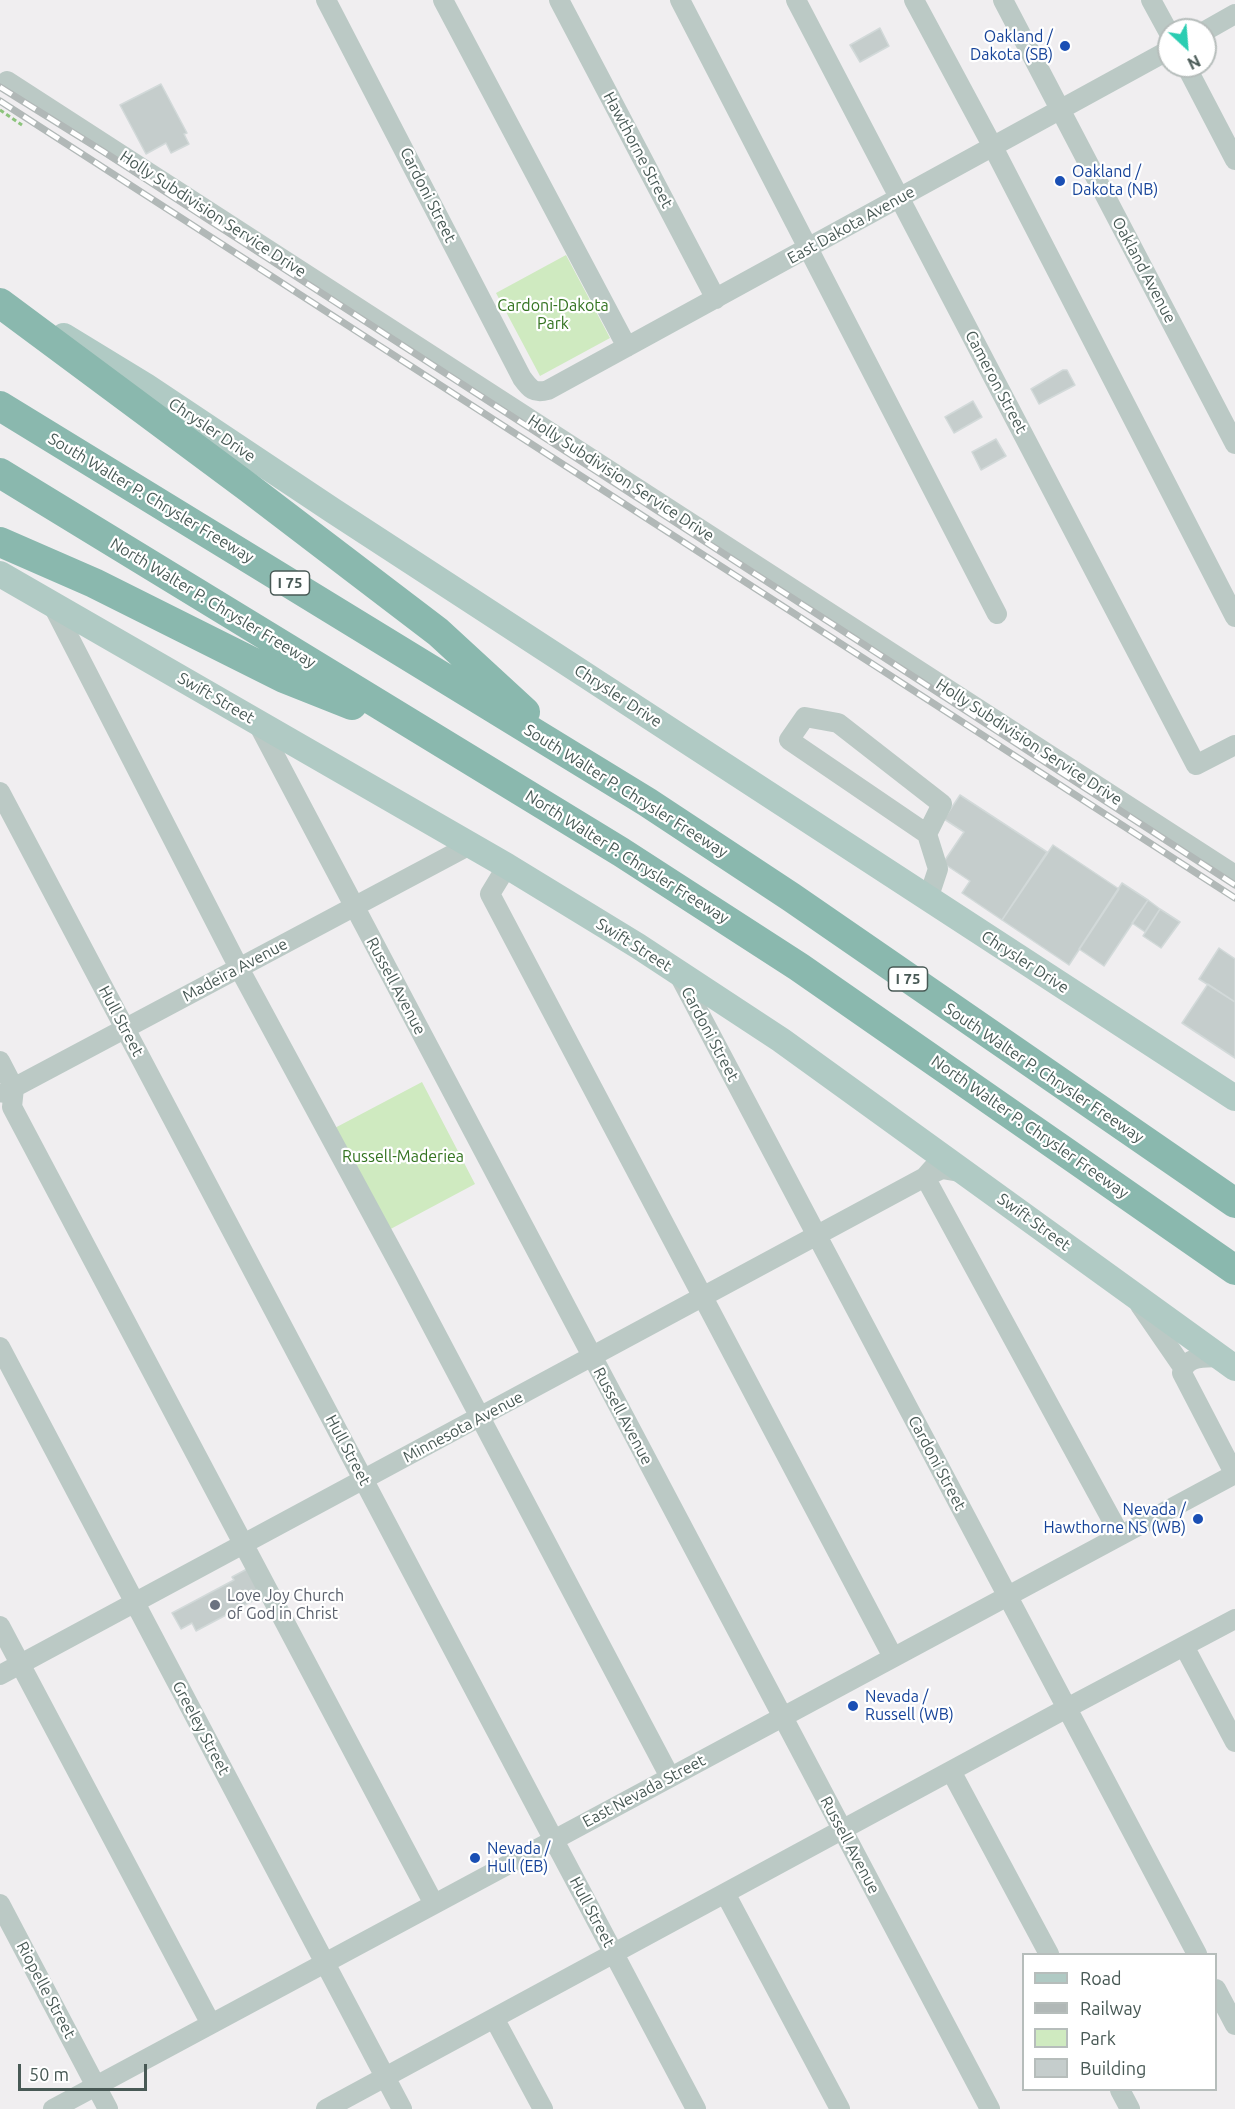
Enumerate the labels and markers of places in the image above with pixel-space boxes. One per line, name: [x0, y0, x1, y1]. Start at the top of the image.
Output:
place label: Oakland / Dakota (SB): [970, 27, 1053, 65]
marker: Oakland / Dakota (SB): [1058, 39, 1072, 53]
place label: Oakland / Dakota (NB): [1072, 162, 1158, 200]
marker: Oakland / Dakota (NB): [1053, 174, 1067, 188]
place label: Nevada / Hawthorne NS (WB): [1043, 1500, 1186, 1538]
marker: Nevada / Hawthorne NS (WB): [1191, 1512, 1205, 1526]
place label: Love Joy Church of God in Christ: [227, 1586, 344, 1624]
marker: Love Joy Church of God in Christ: [208, 1598, 222, 1612]
place label: Nevada / Russell (WB): [865, 1687, 954, 1725]
marker: Nevada / Russell (WB): [846, 1699, 860, 1713]
place label: Nevada / Hull (EB): [487, 1839, 550, 1877]
marker: Nevada / Hull (EB): [468, 1851, 482, 1865]

